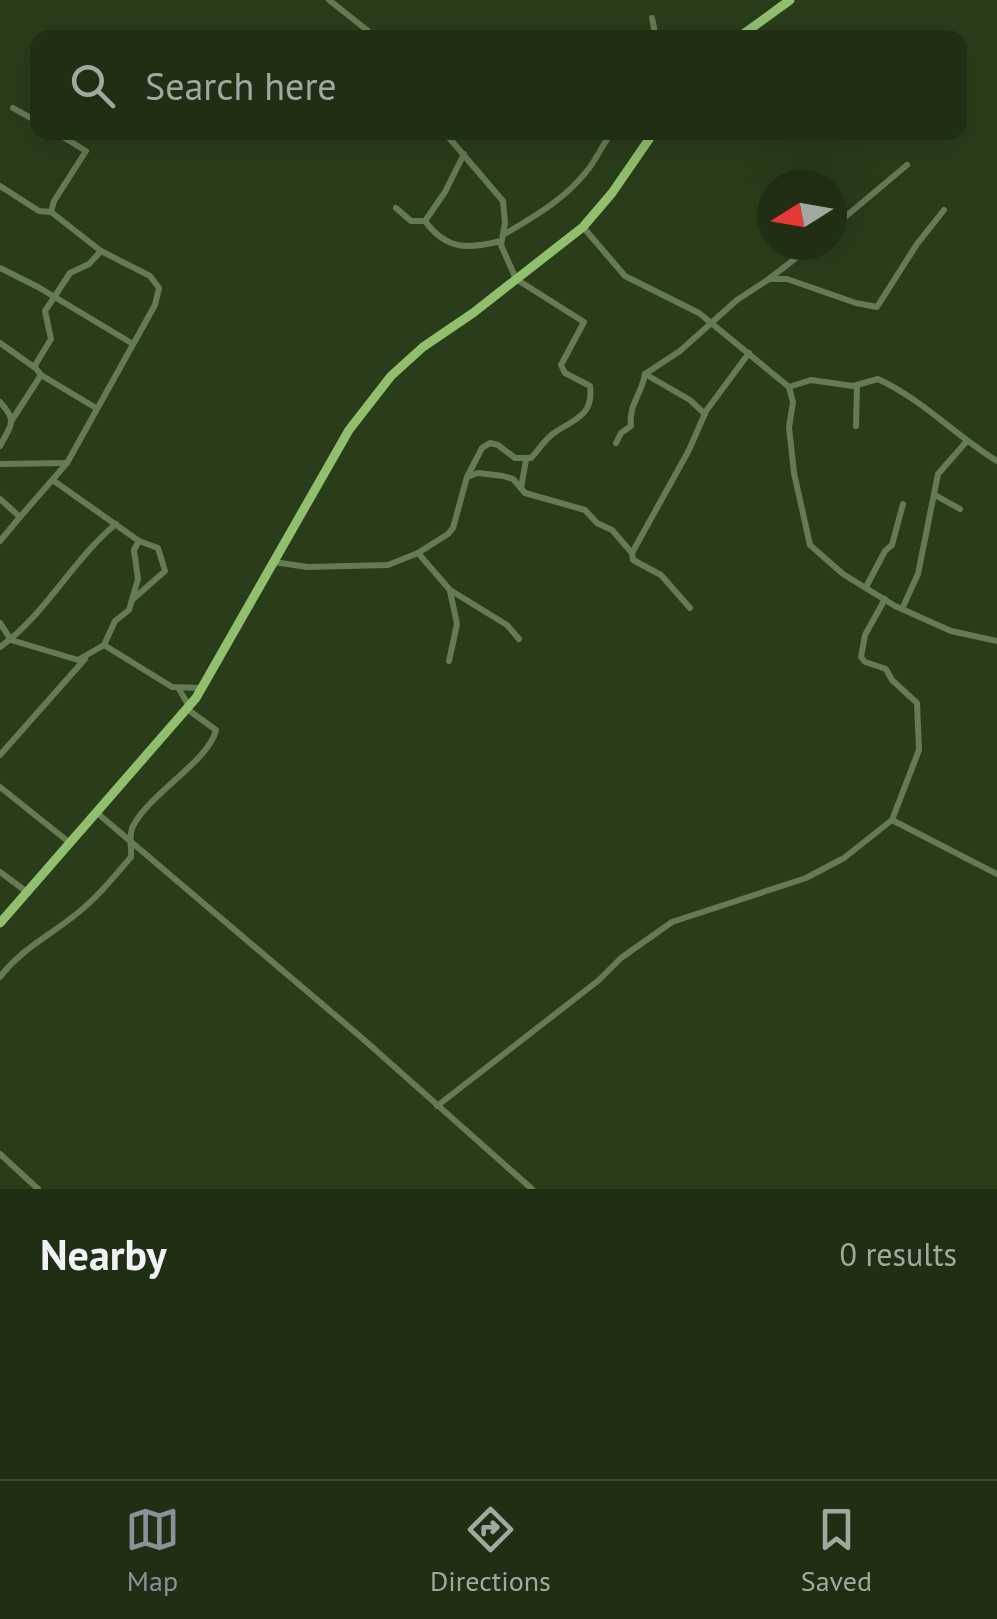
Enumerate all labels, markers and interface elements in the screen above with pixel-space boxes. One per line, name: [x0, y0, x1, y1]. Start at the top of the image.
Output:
search box: [30, 30, 967, 140]
icon: search: [65, 58, 120, 113]
text: Search here: [145, 61, 337, 110]
north arrow: [757, 170, 847, 260]
text: Nearby: [40, 1227, 167, 1282]
text: 0 results: [839, 1233, 957, 1275]
tab: Map: [125, 1502, 180, 1599]
tab: Directions: [430, 1502, 551, 1599]
tab: Saved: [801, 1502, 872, 1599]

